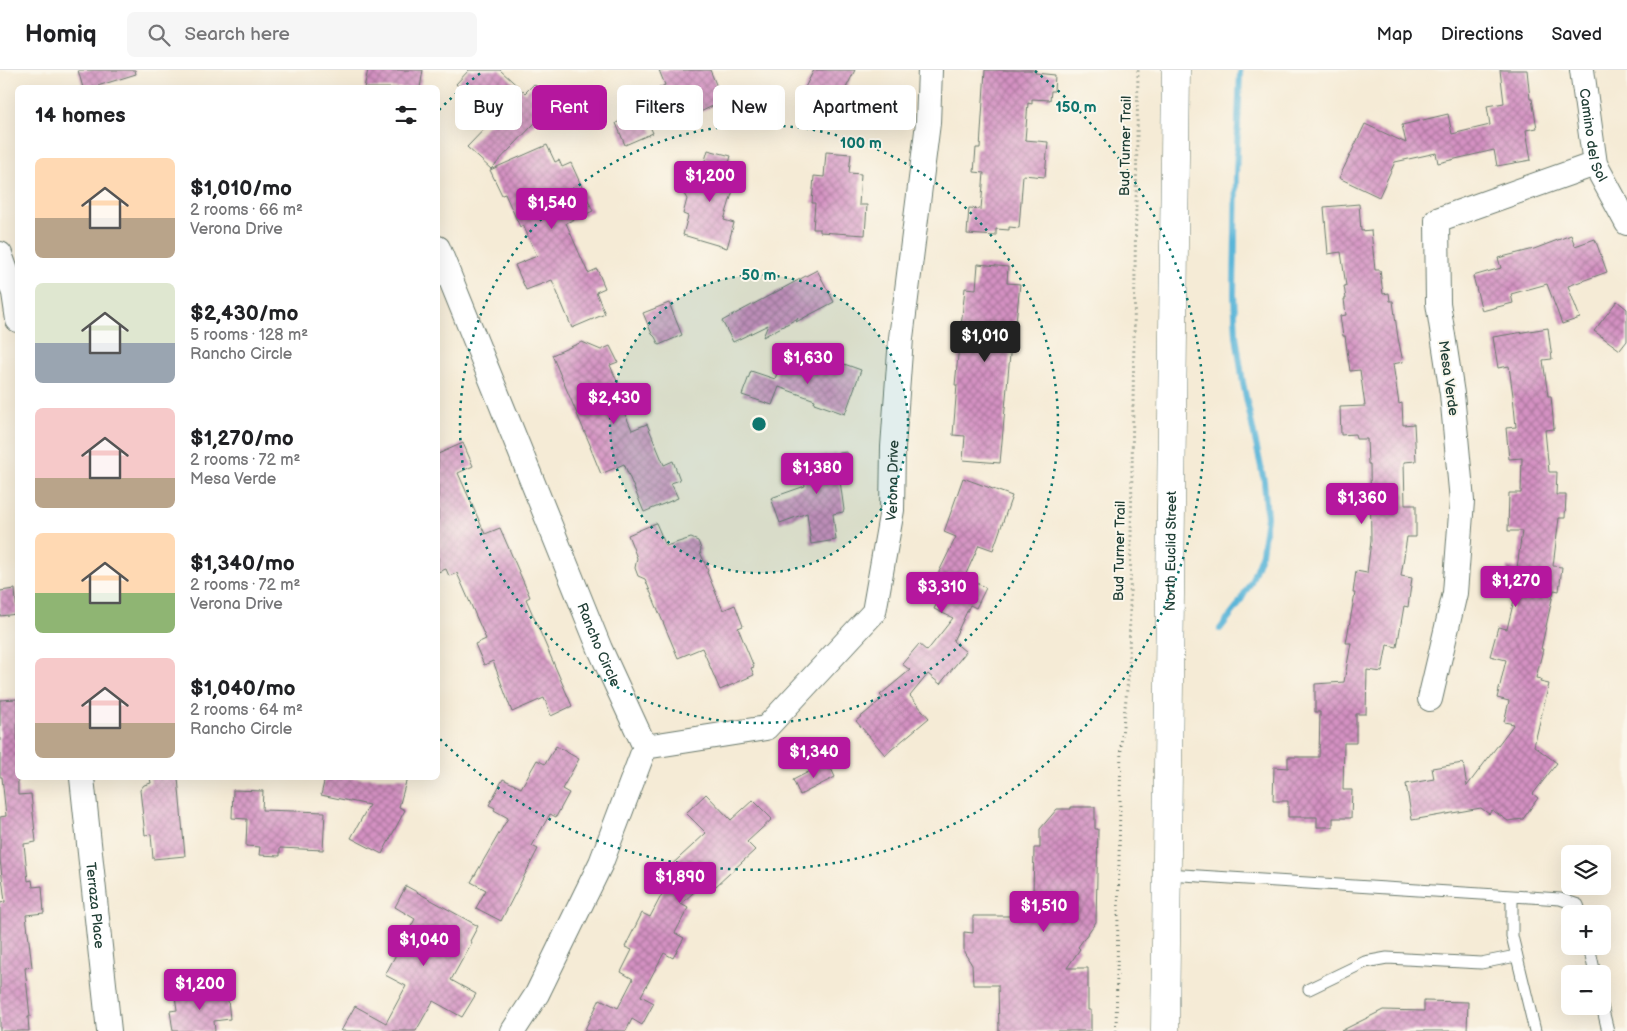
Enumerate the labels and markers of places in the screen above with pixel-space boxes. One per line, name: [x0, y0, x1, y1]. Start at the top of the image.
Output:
pin: $1,200: [669, 160, 751, 203]
pin: $1,540: [511, 188, 593, 230]
pin: $1,010: [944, 320, 1026, 363]
pin: $1,630: [767, 342, 849, 385]
pin: $2,430: [573, 382, 655, 425]
centre of rings: [750, 415, 768, 433]
pin: $1,380: [776, 452, 858, 495]
pin: $1,360: [1321, 482, 1403, 525]
pin: $1,270: [1475, 566, 1557, 608]
pin: $3,310: [901, 572, 983, 614]
pin: $1,340: [773, 736, 855, 779]
pin: $1,890: [639, 862, 721, 904]
pin: $1,510: [1003, 890, 1085, 933]
pin: $1,040: [383, 924, 465, 967]
pin: $1,200: [159, 968, 241, 1011]

